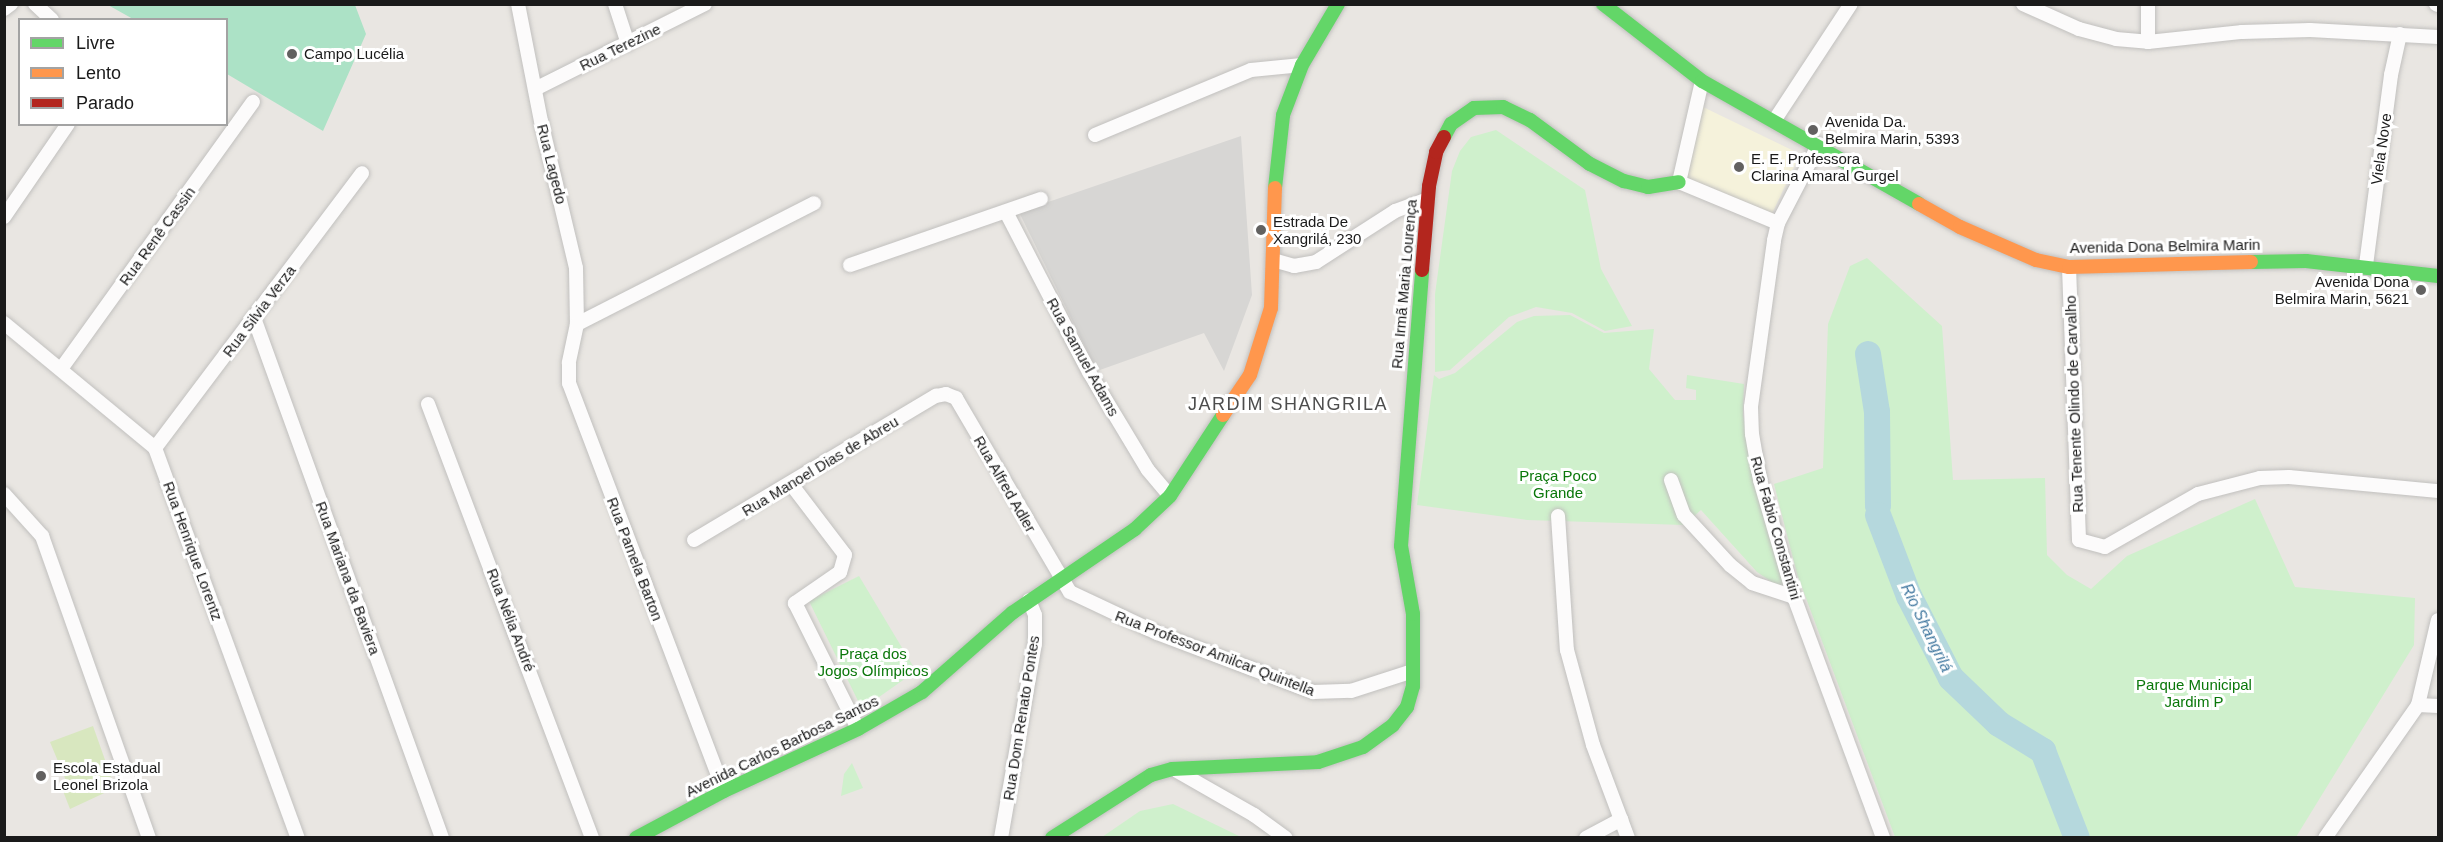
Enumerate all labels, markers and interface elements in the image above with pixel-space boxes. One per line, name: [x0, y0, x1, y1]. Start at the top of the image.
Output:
legend: [18, 18, 228, 126]
street label: Rua Terezine: [576, 20, 664, 74]
text: Livre: [76, 33, 115, 53]
place label: Campo Lucélia: [304, 45, 404, 63]
marker: Campo Lucélia: [285, 47, 299, 61]
text: Lento: [76, 63, 121, 83]
text: Parado: [76, 93, 134, 113]
place label: Avenida Da. Belmira Marin, 5393: [1825, 112, 1959, 147]
street label: Viela Nove: [2367, 112, 2395, 186]
street label: Rua Lagedo: [533, 122, 571, 206]
marker: Avenida Da. Belmira Marin, 5393: [1806, 123, 1820, 137]
place label: E. E. Professora Clarina Amaral Gurgel: [1751, 149, 1899, 184]
marker: E. E. Professora Clarina Amaral Gurgel: [1732, 160, 1746, 174]
street label: Rua Renê Cassin: [115, 183, 199, 289]
street label: Rua Irmã Maria Lourença: [1388, 199, 1420, 369]
place label: Estrada De Xangrilá, 230: [1273, 212, 1361, 247]
marker: Estrada De Xangrilá, 230: [1254, 223, 1268, 237]
street label: Avenida Dona Belmira Marin: [2070, 235, 2260, 257]
street label: Rua Silvia Verza: [219, 262, 299, 360]
place label: Avenida Dona Belmira Marin, 5621: [2275, 272, 2409, 307]
marker: Avenida Dona Belmira Marin, 5621: [2414, 283, 2428, 297]
street label: Rua Samuel Adams: [1043, 294, 1123, 420]
street label: Rua Tenente Olindo de Carvalho: [2061, 295, 2087, 513]
district label: JARDIM SHANGRILA: [1188, 393, 1388, 415]
street label: Rua Manoel Dias de Abreu: [738, 412, 902, 520]
street label: Rua Alfred Adler: [970, 432, 1040, 536]
street label: Rua Fabio Constantini: [1747, 454, 1805, 602]
park label: Praça Poco Grande: [1519, 466, 1597, 501]
street label: Rua Henrique Lorentz: [159, 479, 227, 623]
street label: Rua Pamela Barton: [603, 495, 667, 623]
street label: Rua Mariana da Baviera: [312, 499, 384, 657]
street label: Rua Nélia André: [483, 565, 539, 675]
water label: Rio Shangrilá: [1896, 581, 1956, 675]
street label: Rua Professor Amilcar Quintella: [1112, 606, 1318, 700]
street label: Rua Dom Renato Pontes: [999, 634, 1043, 802]
park label: Praça dos Jogos Olímpicos: [818, 644, 928, 679]
park label: Parque Municipal Jardim P: [2136, 675, 2252, 710]
street label: Avenida Carlos Barbosa Santos: [683, 691, 881, 801]
place label: Escola Estadual Leonel Brizola: [53, 758, 161, 793]
marker: Escola Estadual Leonel Brizola: [34, 769, 48, 783]

